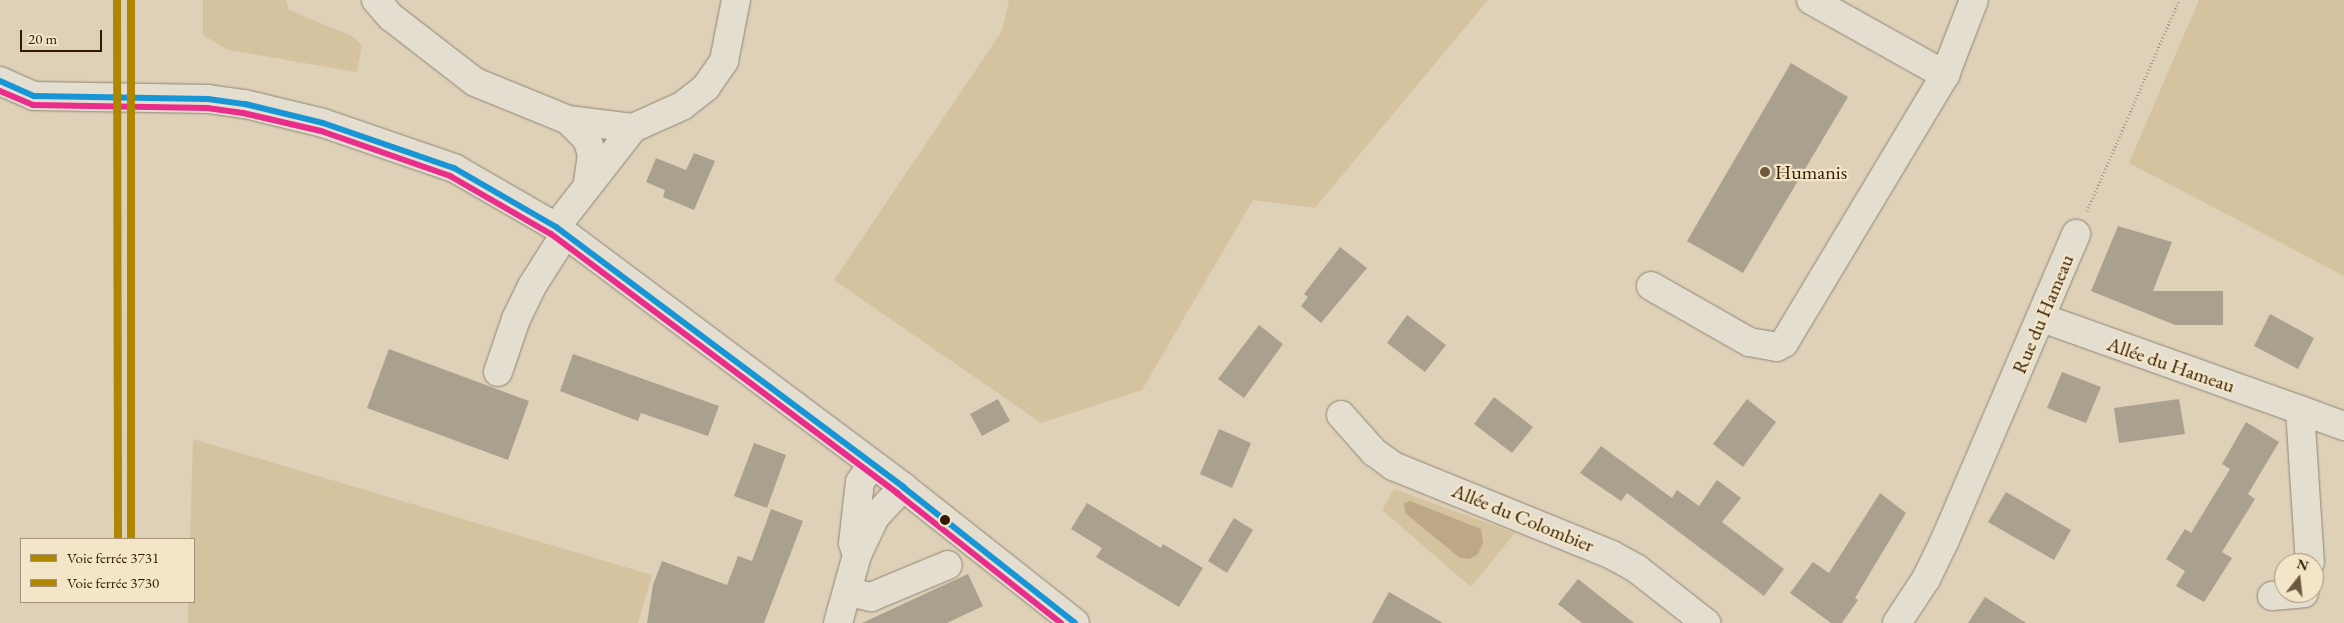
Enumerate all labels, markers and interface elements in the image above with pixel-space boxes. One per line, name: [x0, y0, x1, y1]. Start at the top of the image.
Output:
scale bar: [22, 20, 105, 52]
text: 20 m: [28, 29, 57, 48]
place label: Humanis: [1775, 160, 1847, 184]
marker: Humanis: [1759, 166, 1771, 178]
street label: Rue du Hameau: [2007, 251, 2079, 377]
street label: Allée du Hameau: [2104, 332, 2238, 398]
street label: Allée du Colombier: [1448, 479, 1598, 557]
unlabelled marker: [940, 515, 950, 525]
legend: [20, 538, 195, 603]
text: Voie ferrée 3731: [67, 548, 159, 567]
north arrow: [2274, 553, 2324, 603]
text: N: [2295, 554, 2311, 575]
text: Voie ferrée 3730: [67, 573, 159, 592]

